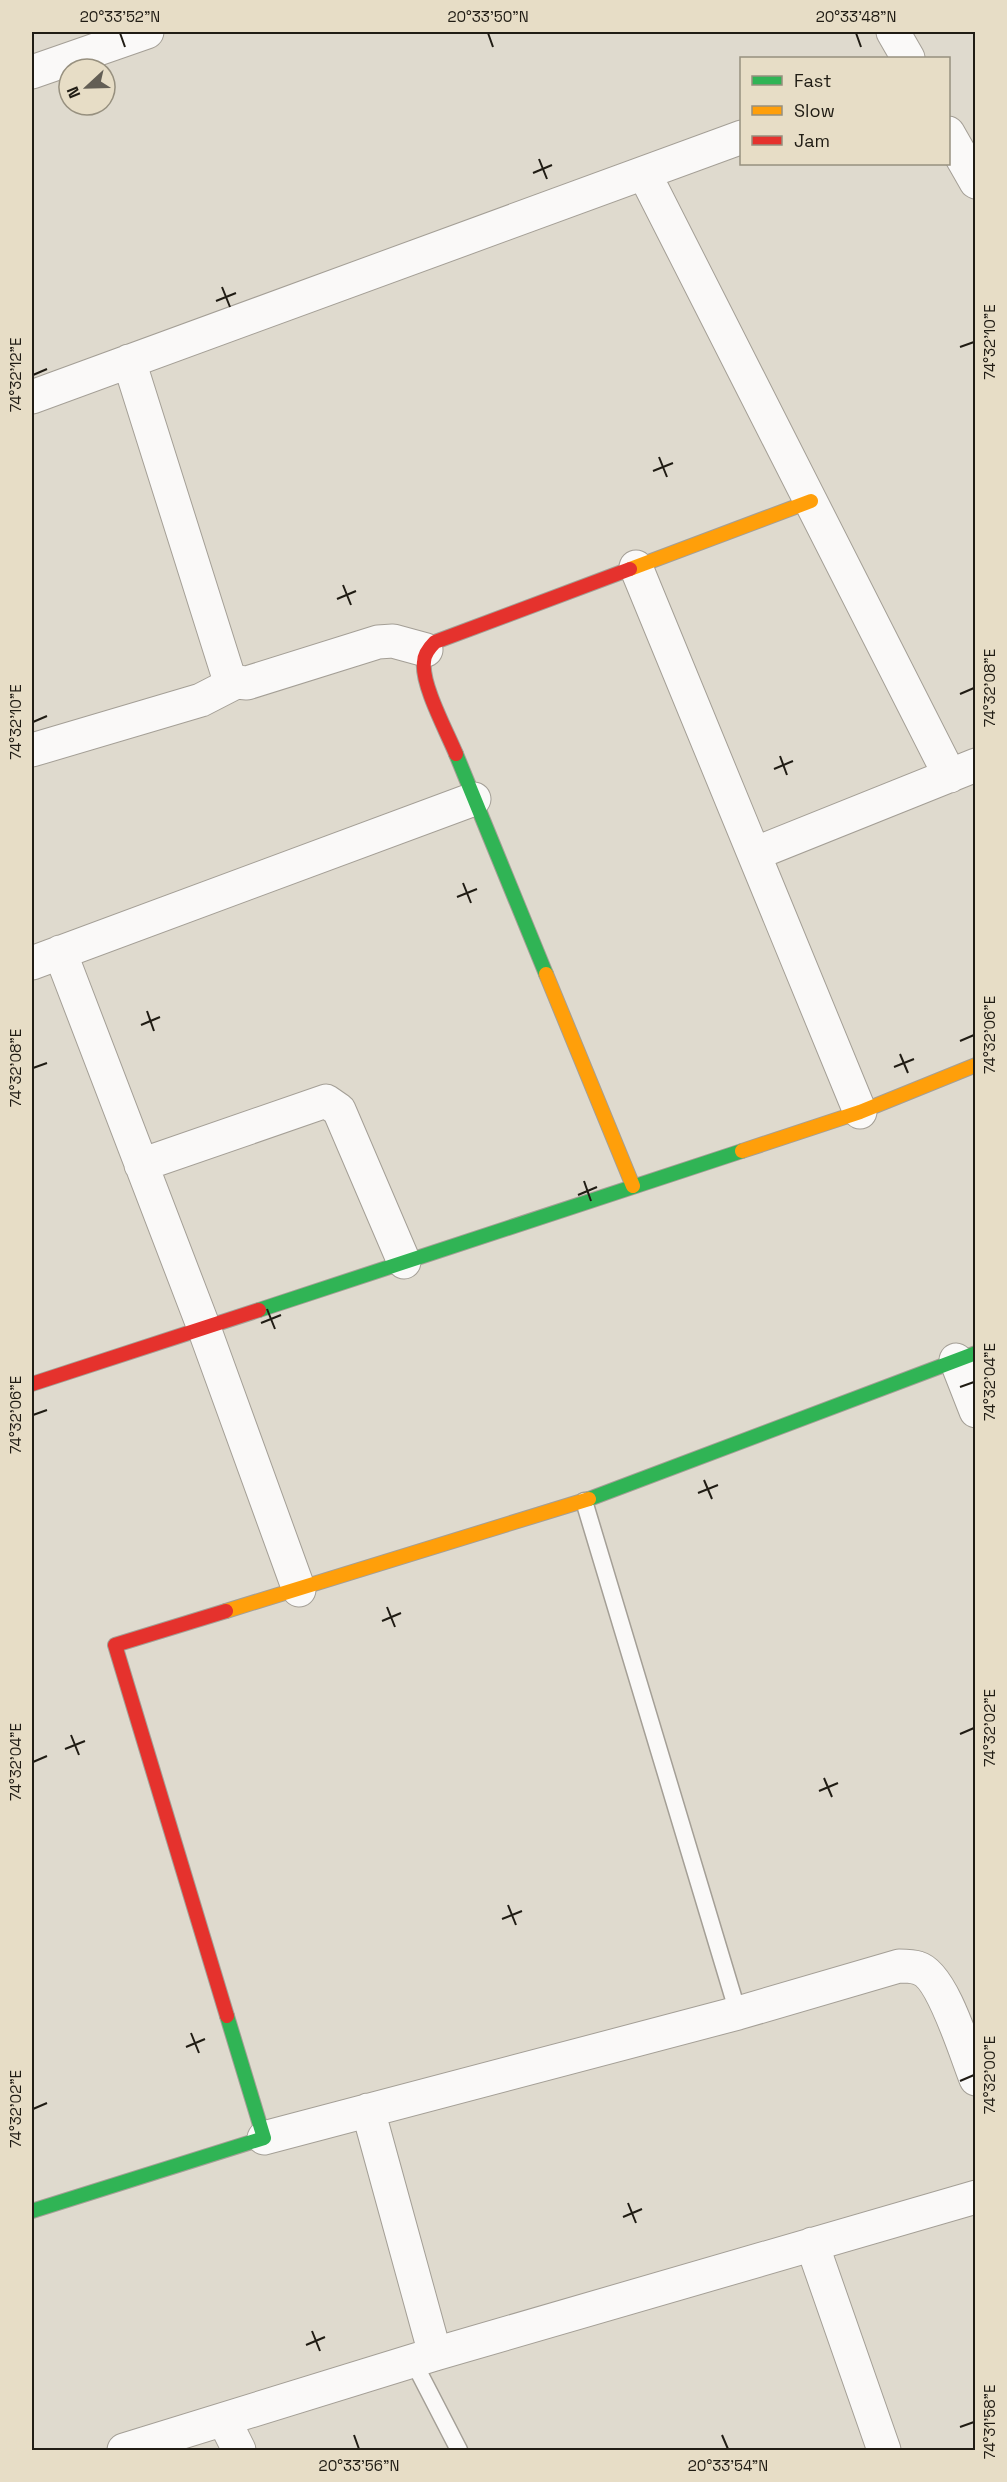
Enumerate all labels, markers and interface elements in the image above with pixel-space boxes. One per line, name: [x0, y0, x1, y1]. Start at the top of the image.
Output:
text: 20°33'52"N: [80, 7, 160, 26]
text: 20°33'50"N: [447, 7, 529, 26]
text: 20°33'48"N: [816, 7, 896, 26]
north arrow: [57, 57, 117, 117]
legend: [740, 57, 950, 165]
text: Fast: [794, 69, 831, 92]
text: N: [62, 84, 85, 101]
text: Slow: [794, 99, 835, 122]
text: Jam: [794, 129, 830, 152]
text: 74°32'10"E: [980, 304, 999, 380]
text: 74°32'12"E: [6, 338, 25, 412]
text: 74°32'08"E: [980, 649, 999, 727]
text: 74°32'10"E: [6, 684, 25, 760]
text: 74°32'06"E: [980, 996, 999, 1074]
text: 74°32'08"E: [6, 1029, 25, 1107]
text: 74°32'04"E: [980, 1343, 999, 1421]
text: 74°32'06"E: [6, 1376, 25, 1454]
text: 74°32'02"E: [980, 1689, 999, 1767]
text: 74°32'04"E: [6, 1723, 25, 1801]
text: 74°32'00"E: [980, 2036, 999, 2114]
text: 74°32'02"E: [6, 2070, 25, 2148]
text: 74°31'58"E: [980, 2385, 999, 2459]
text: 20°33'56"N: [319, 2456, 399, 2475]
text: 20°33'54"N: [688, 2456, 768, 2475]

